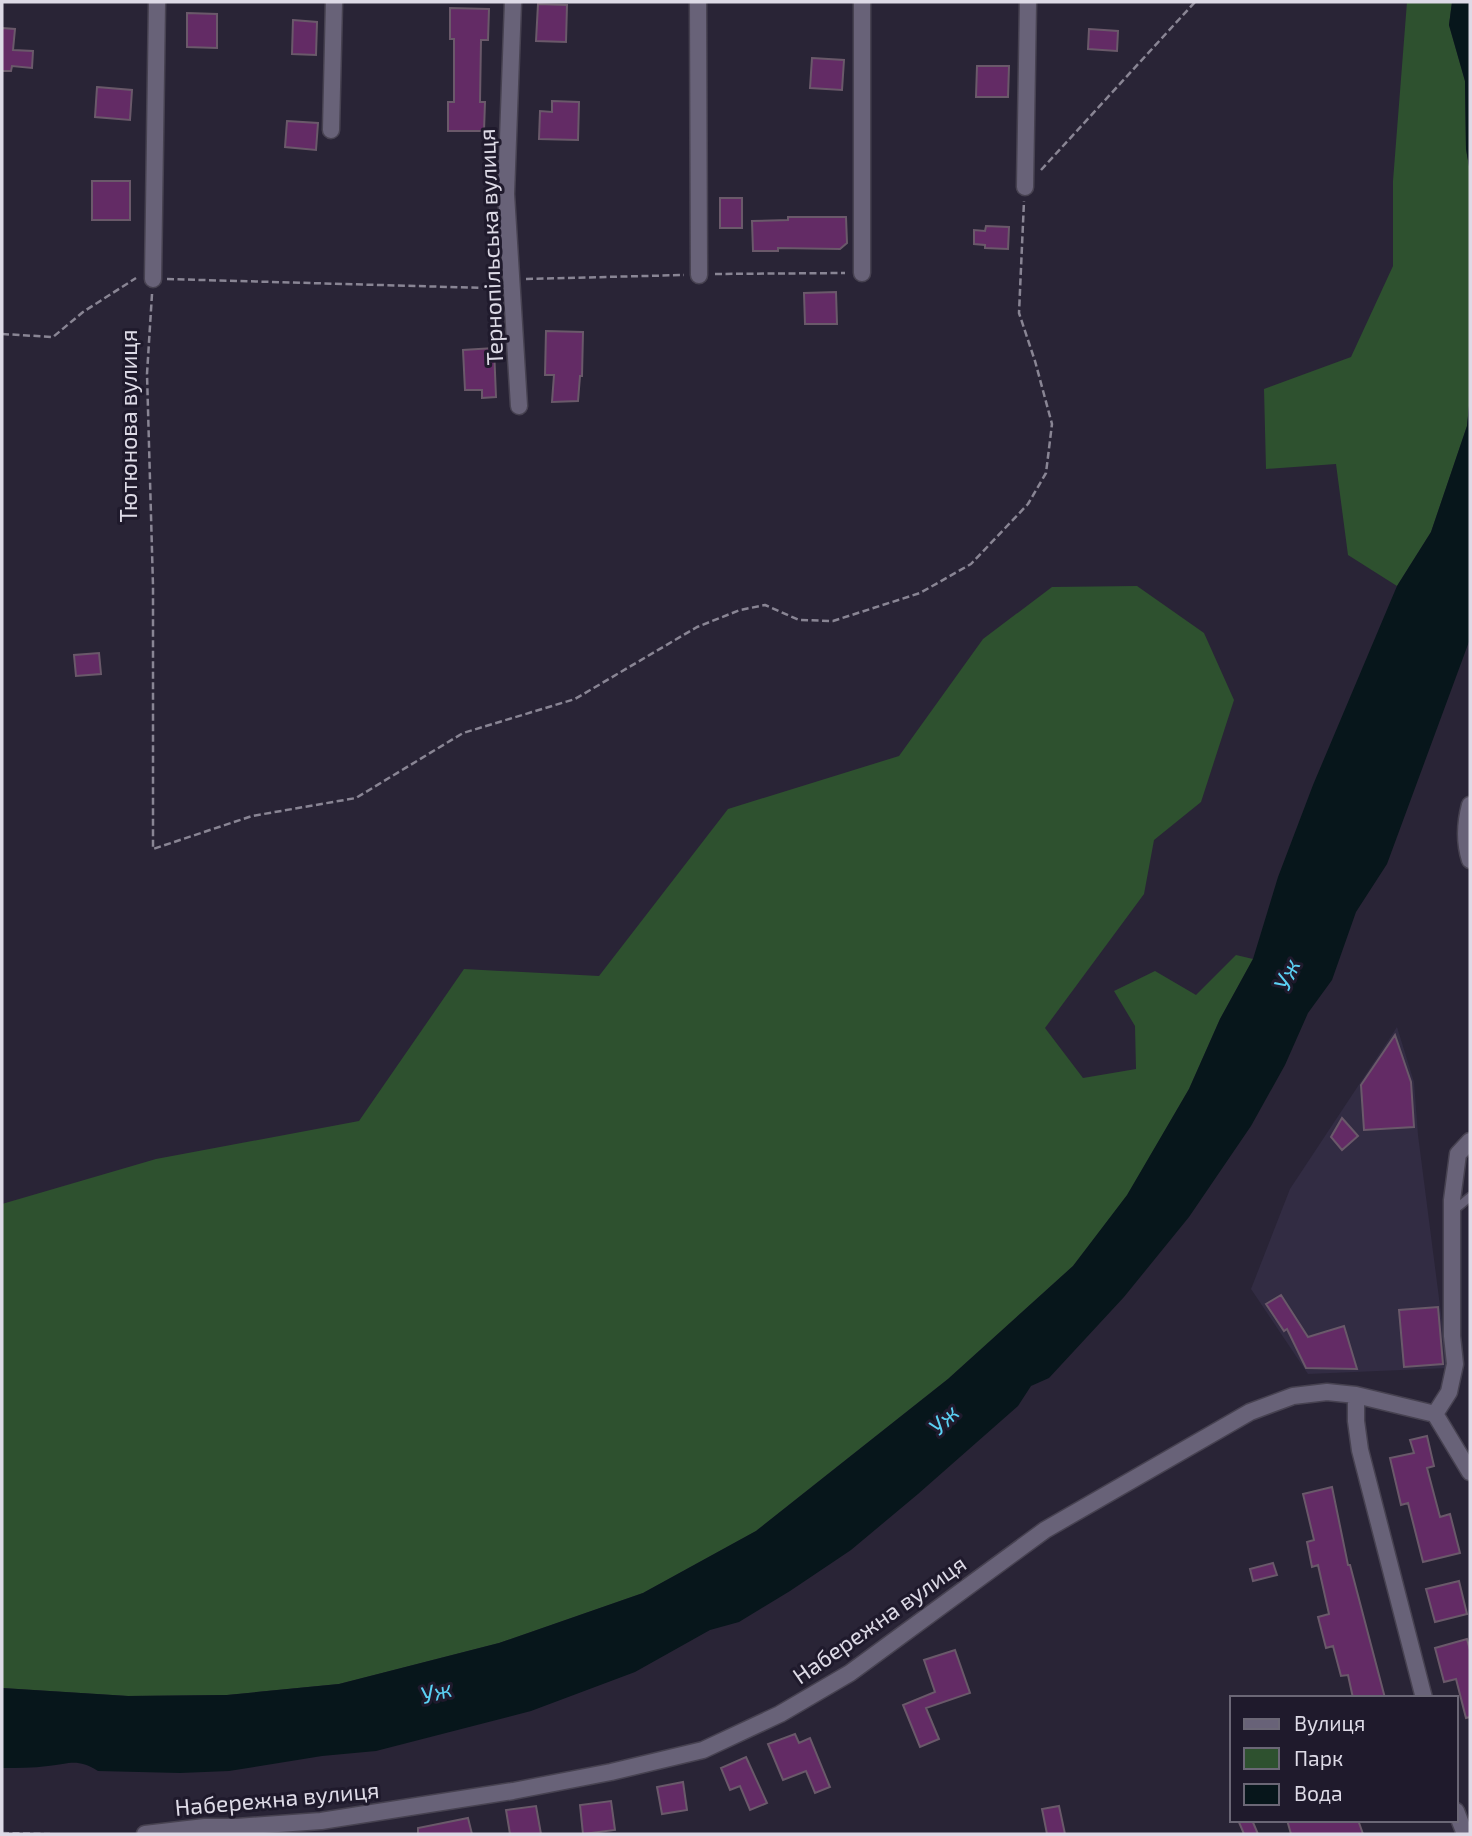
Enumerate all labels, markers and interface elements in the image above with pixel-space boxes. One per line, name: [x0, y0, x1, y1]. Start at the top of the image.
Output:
street label: Тернопільська вулиця: [472, 128, 509, 366]
street label: Тютюнова вулиця: [114, 330, 143, 522]
water label: Уж: [1266, 954, 1306, 994]
water label: Уж: [922, 1398, 964, 1440]
street label: Набережна вулиця: [787, 1549, 972, 1690]
water label: Уж: [417, 1673, 455, 1709]
legend: [1230, 1696, 1458, 1822]
text: Вулиця: [1294, 1710, 1365, 1736]
text: Парк: [1294, 1745, 1343, 1770]
street label: Набережна вулиця: [173, 1775, 381, 1822]
text: Вода: [1294, 1780, 1343, 1805]

